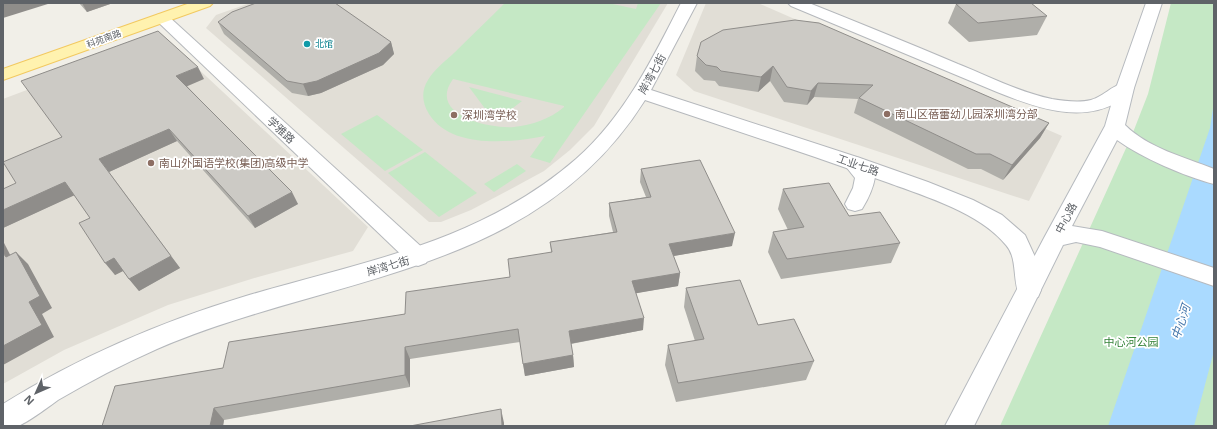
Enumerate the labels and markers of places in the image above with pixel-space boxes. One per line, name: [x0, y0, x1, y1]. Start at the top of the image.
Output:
place label: 北馆: [315, 37, 333, 50]
marker: 北馆: [302, 39, 312, 49]
place label: 南山区蓓蕾幼儿园深圳湾分部: [895, 106, 1038, 121]
place label: 深圳湾学校: [462, 107, 517, 122]
marker: 南山区蓓蕾幼儿园深圳湾分部: [882, 109, 892, 119]
marker: 深圳湾学校: [449, 110, 459, 120]
place label: 南山外国语学校(集团)高级中学: [159, 155, 309, 170]
marker: 南山外国语学校(集团)高级中学: [146, 158, 156, 168]

